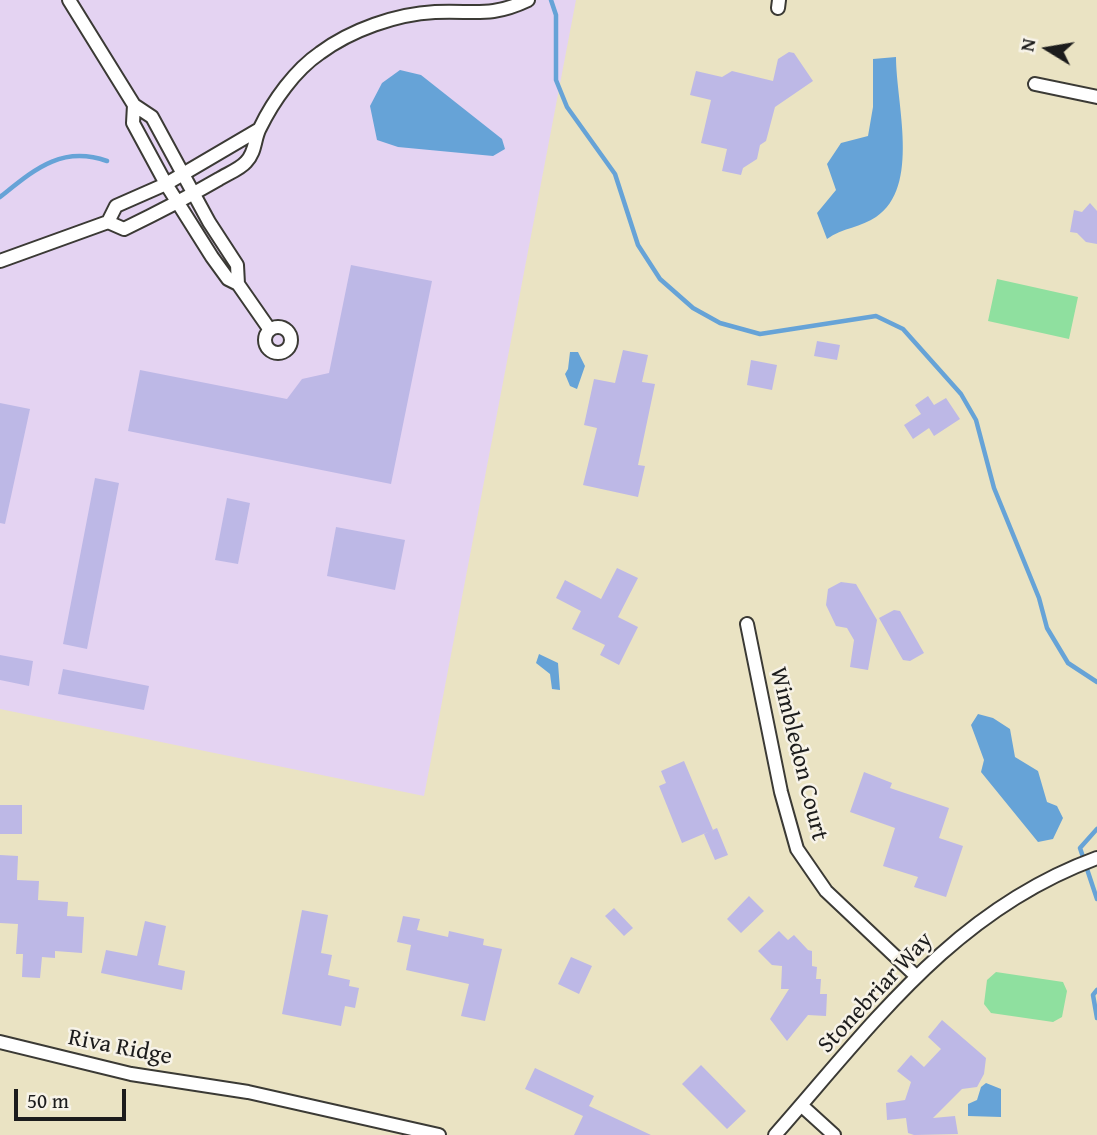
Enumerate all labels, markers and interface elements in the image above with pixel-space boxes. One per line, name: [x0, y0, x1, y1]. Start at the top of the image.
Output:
north arrow: [1013, 14, 1083, 84]
text: N: [1012, 36, 1042, 54]
street label: Wimbledon Court: [763, 664, 833, 844]
street label: Stonebriar Way: [812, 926, 940, 1060]
street label: Riva Ridge: [66, 1024, 174, 1072]
scale bar: [18, 1076, 130, 1120]
text: 50 m: [27, 1085, 69, 1116]

